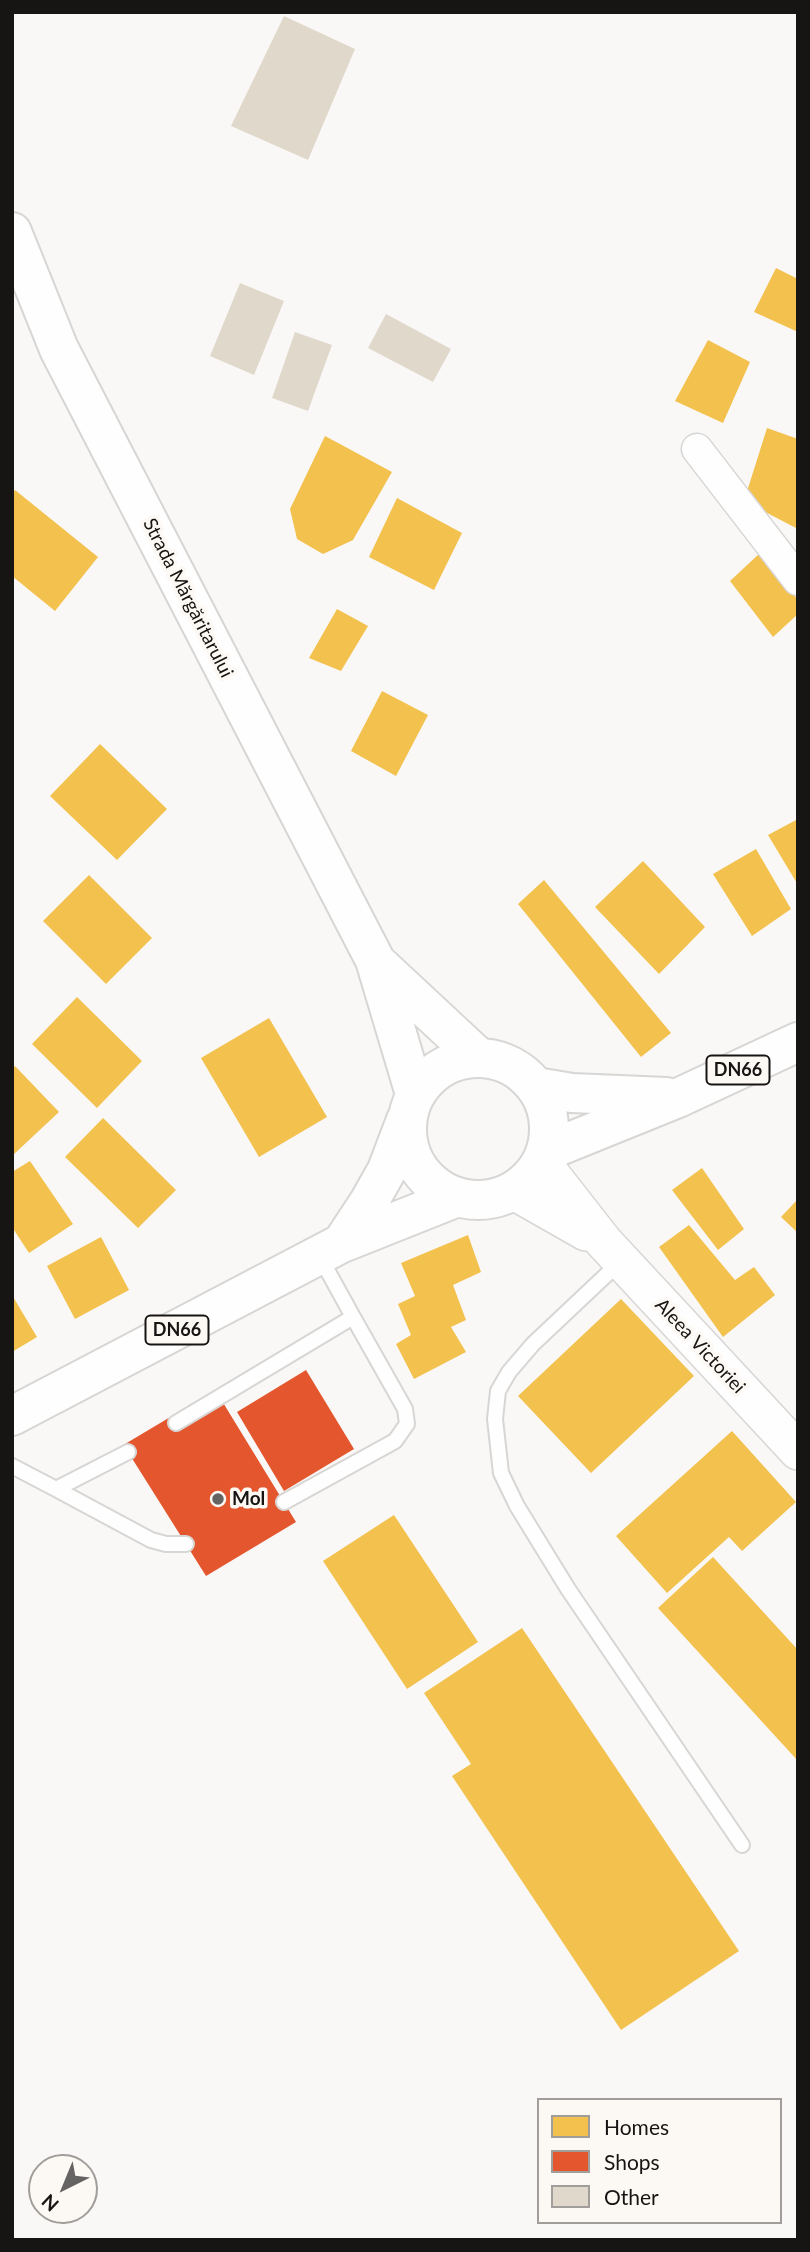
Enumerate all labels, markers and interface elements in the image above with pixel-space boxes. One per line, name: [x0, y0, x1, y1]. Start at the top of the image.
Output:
street label: Strada Mărgăritarului: [138, 515, 238, 681]
road number: DN66: [706, 1056, 770, 1084]
street label: Aleea Victoriei: [650, 1294, 750, 1398]
road number: DN66: [146, 1316, 208, 1344]
place label: Mol: [232, 1488, 265, 1510]
marker: Mol: [210, 1491, 226, 1507]
legend: [537, 2098, 782, 2224]
text: Homes: [604, 2114, 669, 2139]
text: Shops: [604, 2149, 660, 2174]
north arrow: [28, 2154, 98, 2224]
text: Other: [604, 2184, 659, 2209]
text: N: [37, 2190, 63, 2217]

